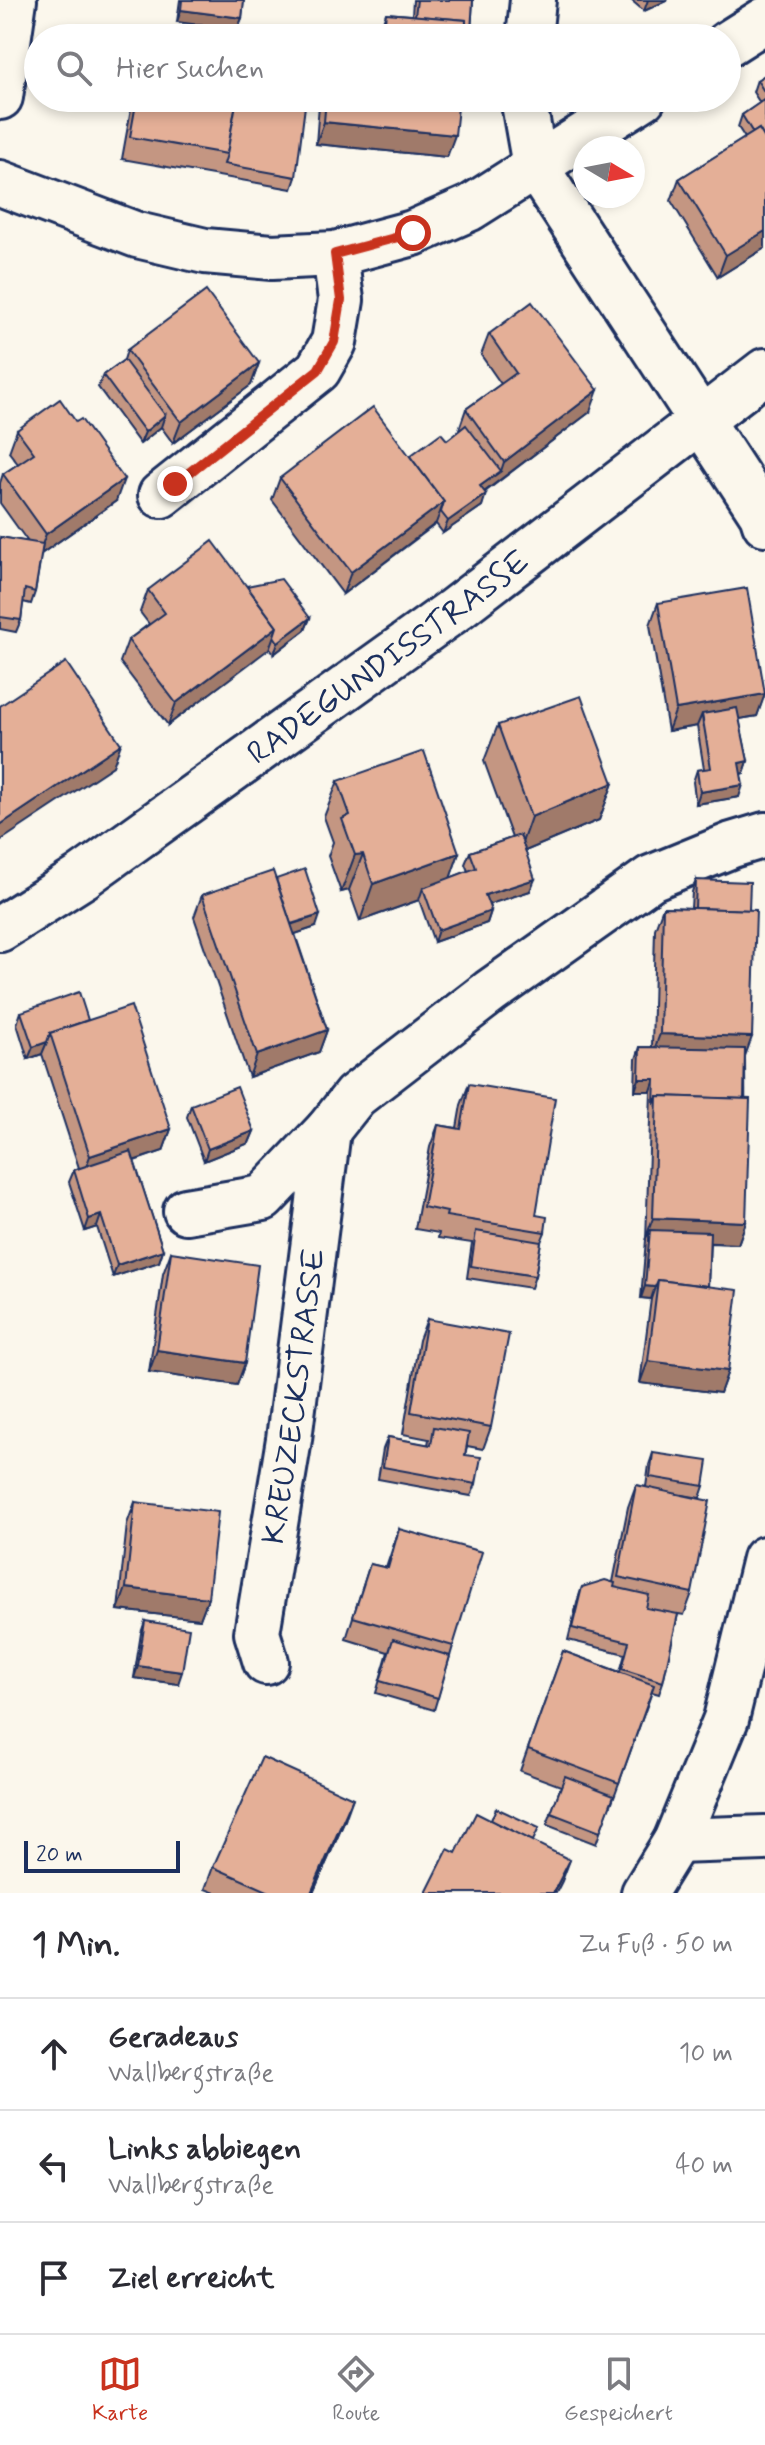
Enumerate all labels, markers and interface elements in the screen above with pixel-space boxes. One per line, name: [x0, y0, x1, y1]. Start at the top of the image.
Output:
search box: [24, 24, 741, 112]
icon: search: [52, 46, 96, 90]
text: Hier suchen: [116, 49, 264, 88]
north arrow: [573, 136, 645, 208]
route start: [395, 215, 431, 251]
route end: [157, 466, 193, 502]
street label: RADEGUNDISSTRASSE: [239, 541, 538, 775]
street label: KREUZECKSTRASSE: [253, 1246, 336, 1548]
scale bar: [24, 1837, 180, 1873]
text: 20 m: [36, 1841, 83, 1869]
text: 1 Min.: [32, 1923, 120, 1968]
text: Zu Fuß · 50 m: [578, 1928, 733, 1962]
text: Geradeaus: [108, 2018, 238, 2057]
icon: ahead: [32, 2032, 76, 2076]
text: 10 m: [679, 2037, 733, 2071]
text: Wallbergstraße: [108, 2057, 274, 2091]
text: Links abbiegen: [108, 2130, 301, 2169]
icon: left: [32, 2144, 76, 2188]
text: 40 m: [675, 2149, 733, 2183]
text: Wallbergstraße: [108, 2169, 274, 2203]
icon: arrive: [32, 2256, 76, 2300]
text: Ziel erreicht: [108, 2259, 274, 2298]
tab: Karte: [92, 2352, 148, 2428]
tab: Route: [332, 2352, 380, 2428]
tab: Gespeichert: [564, 2352, 673, 2428]

